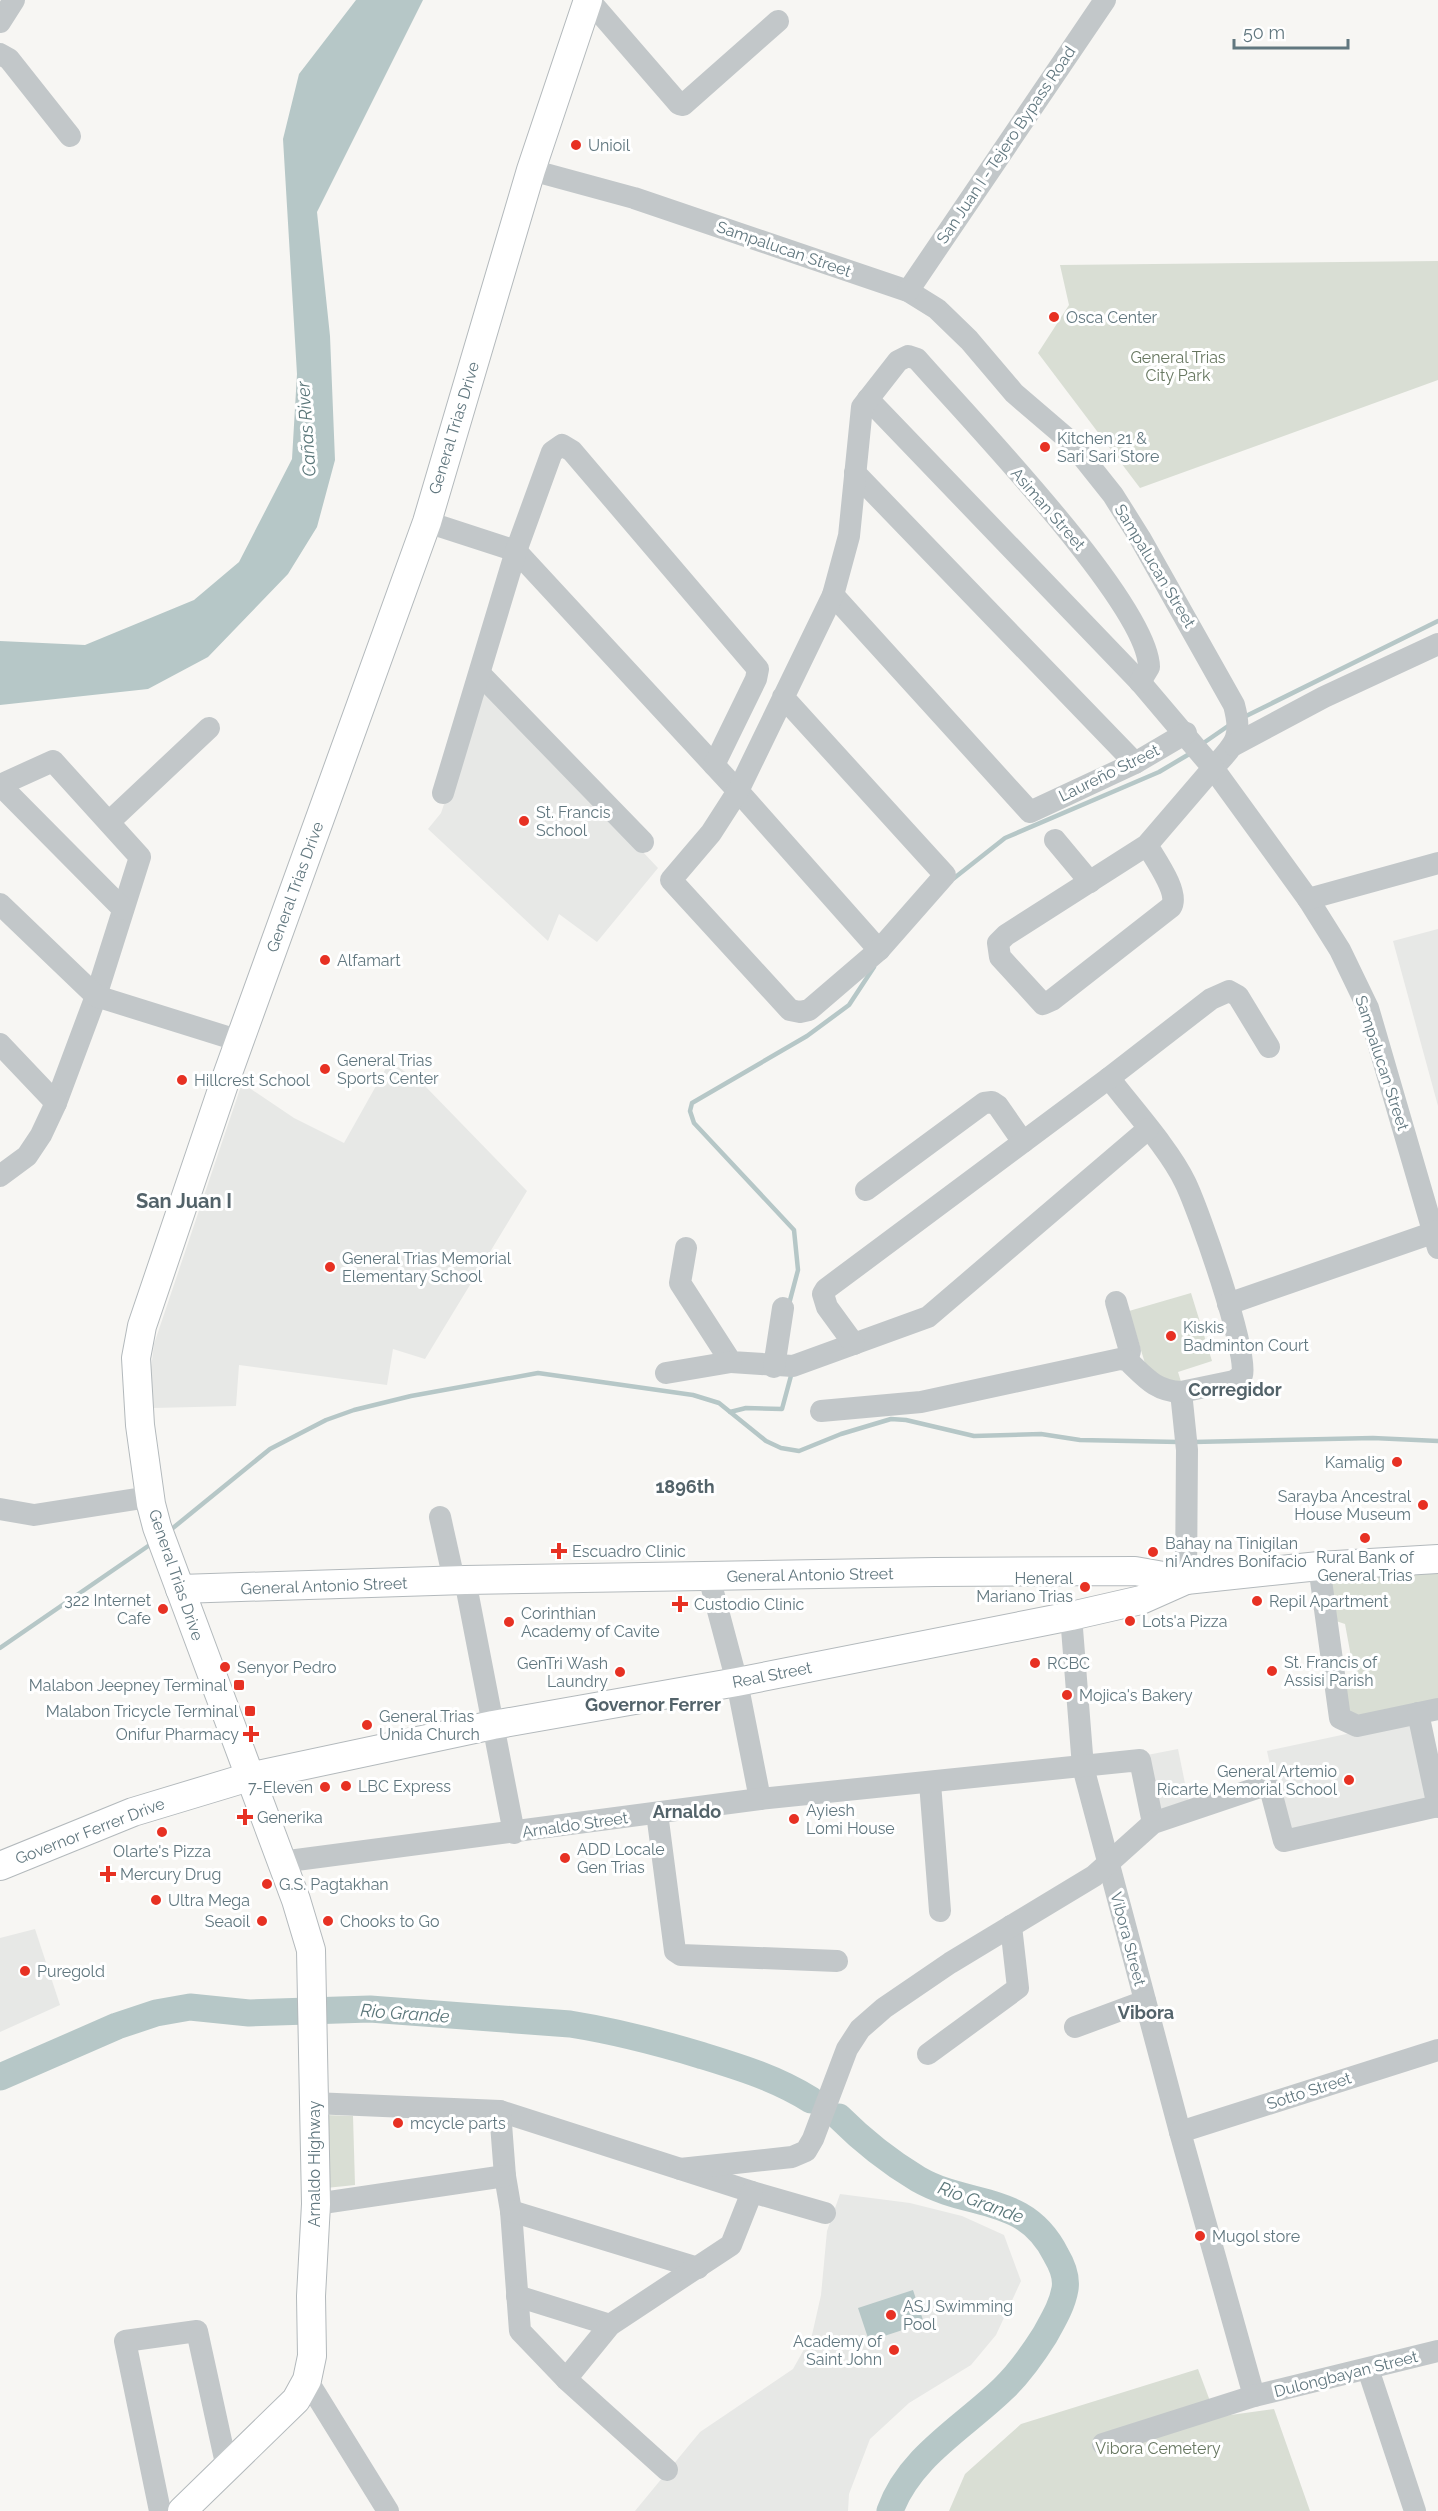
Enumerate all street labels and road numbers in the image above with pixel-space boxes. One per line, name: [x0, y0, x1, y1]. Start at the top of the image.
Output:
street label: San Juan I - Tejero Bypass Road: [933, 43, 1079, 247]
street label: Sampalucan Street: [714, 217, 854, 281]
street label: General Trias Drive: [425, 359, 483, 497]
street label: Asiman Street: [1007, 464, 1089, 555]
street label: Sampalucan Street: [1111, 501, 1200, 632]
street label: Laureño Street: [1056, 740, 1163, 806]
street label: General Trias Drive: [263, 819, 327, 955]
street label: Sampalucan Street: [1351, 993, 1413, 1134]
street label: General Trias Drive: [145, 1507, 207, 1643]
street label: General Antonio Street: [726, 1564, 894, 1586]
street label: General Antonio Street: [240, 1574, 408, 1598]
street label: Real Street: [731, 1658, 814, 1692]
street label: Governor Ferrer Drive: [13, 1794, 167, 1868]
street label: Arnaldo Street: [521, 1808, 630, 1842]
street label: Vibora Street: [1106, 1890, 1150, 1989]
street label: Sotto Street: [1264, 2068, 1354, 2114]
street label: Arnaldo Highway: [305, 2100, 324, 2227]
street label: Dulongbayan Street: [1272, 2347, 1420, 2401]

